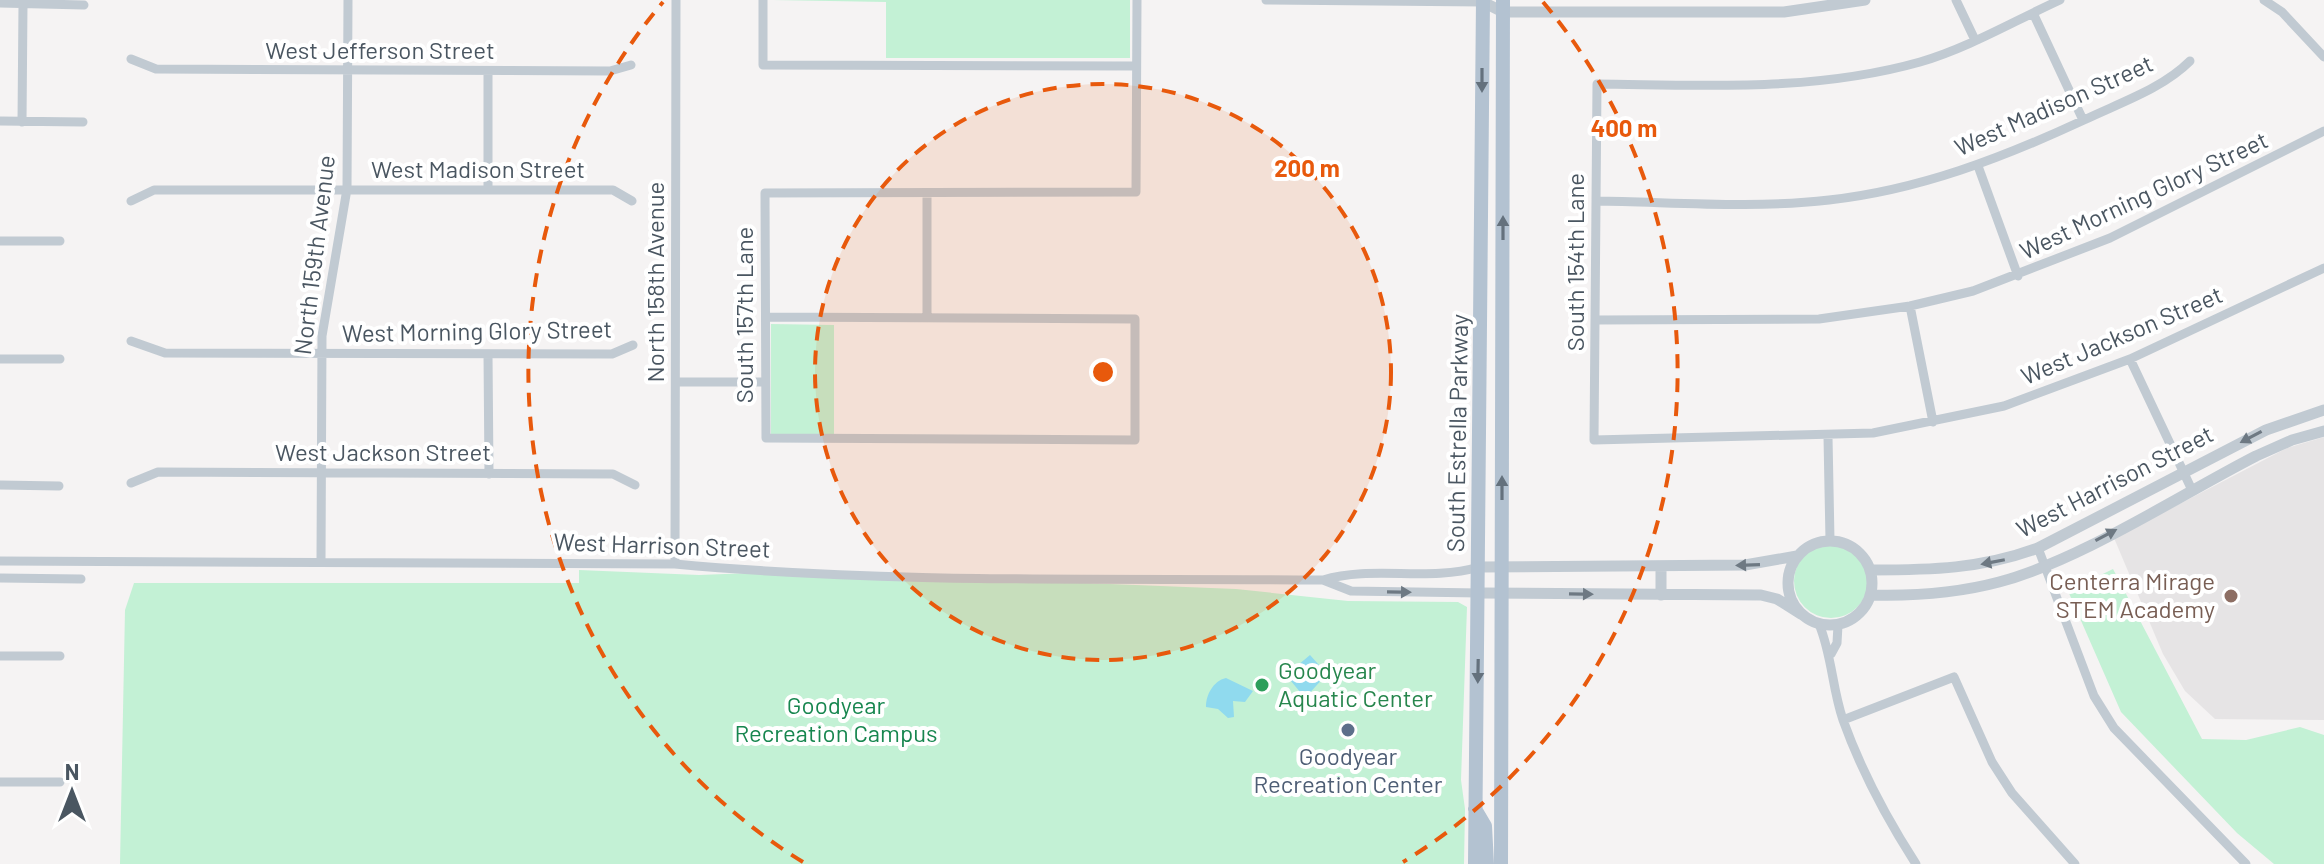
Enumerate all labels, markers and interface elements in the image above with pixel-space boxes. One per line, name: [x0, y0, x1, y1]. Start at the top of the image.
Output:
street label: West Jefferson Street: [265, 35, 495, 64]
street label: West Madison Street: [1950, 48, 2157, 161]
one-way arrow: [1476, 68, 1489, 93]
text: 400 m: [1591, 113, 1657, 142]
street label: West Morning Glory Street: [2015, 124, 2272, 265]
street label: North 159th Avenue: [287, 153, 340, 356]
text: 200 m: [1274, 153, 1340, 182]
street label: West Madison Street: [371, 154, 585, 183]
street label: South 154th Lane: [1560, 173, 1589, 351]
street label: North 158th Avenue: [640, 182, 669, 382]
one-way arrow: [1497, 215, 1509, 240]
street label: South 157th Lane: [729, 227, 758, 403]
street label: West Jackson Street: [2016, 279, 2226, 390]
street label: West Morning Glory Street: [342, 314, 612, 347]
street label: South Estrella Parkway: [1440, 314, 1473, 552]
centre of rings: [1089, 358, 1117, 386]
street label: West Harrison Street: [2011, 418, 2218, 543]
one-way arrow: [2240, 431, 2263, 444]
street label: West Jackson Street: [275, 437, 491, 466]
one-way arrow: [1496, 475, 1508, 500]
street label: West Harrison Street: [553, 526, 771, 563]
one-way arrow: [2095, 528, 2118, 542]
one-way arrow: [1980, 557, 2005, 569]
one-way arrow: [1735, 559, 1760, 572]
place label: Centerra Mirage STEM Academy: [2049, 566, 2215, 623]
one-way arrow: [1387, 585, 1412, 598]
marker: Centerra Mirage STEM Academy: [2222, 587, 2240, 605]
one-way arrow: [1569, 588, 1594, 601]
place label: Goodyear Aquatic Center: [1278, 655, 1433, 712]
one-way arrow: [1471, 659, 1484, 684]
marker: Goodyear Aquatic Center: [1253, 676, 1271, 694]
park label: Goodyear Recreation Campus: [734, 690, 938, 747]
marker: Goodyear Recreation Center: [1339, 721, 1357, 739]
place label: Goodyear Recreation Center: [1253, 741, 1443, 798]
north arrow: [32, 752, 112, 832]
text: N: [65, 758, 79, 784]

